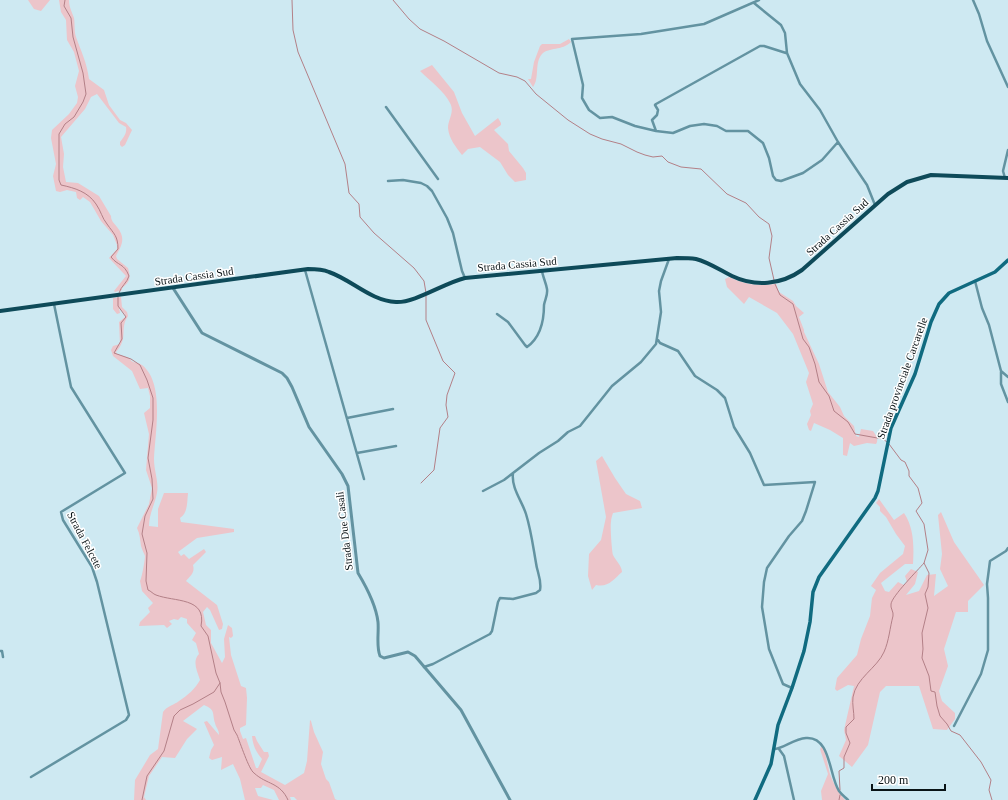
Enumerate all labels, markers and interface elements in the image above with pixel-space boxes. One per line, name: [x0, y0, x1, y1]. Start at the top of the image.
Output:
street label: Strada Cassia Sud: [803, 196, 871, 258]
street label: Strada Cassia Sud: [477, 255, 558, 273]
street label: Strada Cassia Sud: [154, 264, 235, 287]
street label: Strada provinciale Carcarelle: [874, 316, 930, 440]
street label: Strada Due Casali: [333, 491, 355, 571]
street label: Strada Felcete: [65, 510, 105, 571]
scale bar: [872, 766, 945, 792]
text: 200 m: [878, 773, 909, 787]

